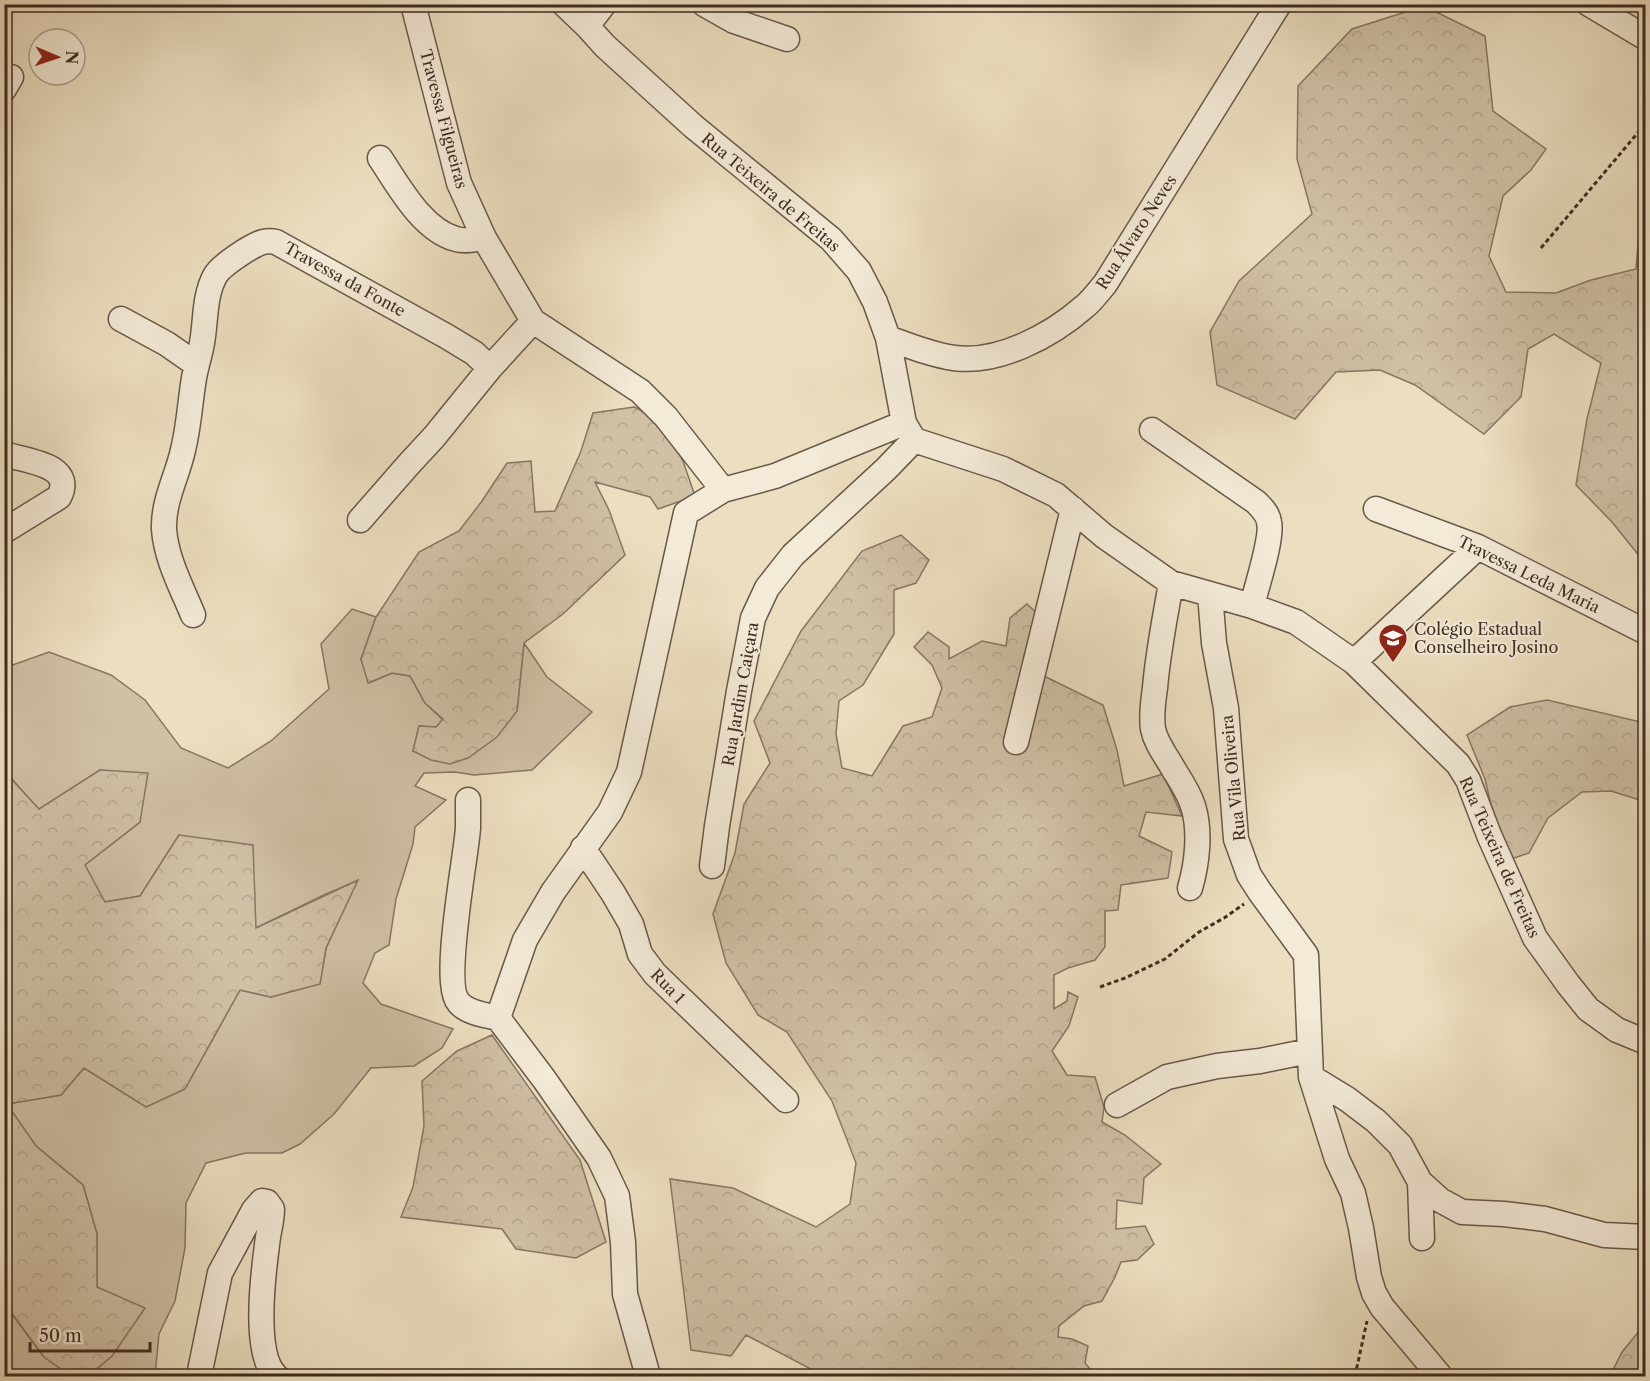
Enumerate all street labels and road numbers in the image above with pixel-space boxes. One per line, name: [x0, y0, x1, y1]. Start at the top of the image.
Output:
street label: Travessa Filgueiras: [416, 47, 472, 191]
street label: Rua Teixeira de Freitas: [698, 128, 844, 256]
street label: Rua Álvaro Neves: [1091, 171, 1181, 293]
street label: Travessa da Fonte: [281, 237, 409, 321]
street label: Travessa Leda Maria: [1455, 531, 1604, 617]
street label: Rua Jardim Caiçara: [717, 620, 763, 768]
street label: Rua Vila Oliveira: [1216, 713, 1250, 842]
street label: Rua Teixeira de Freitas: [1455, 773, 1545, 941]
street label: Rua 1: [647, 964, 690, 1008]

